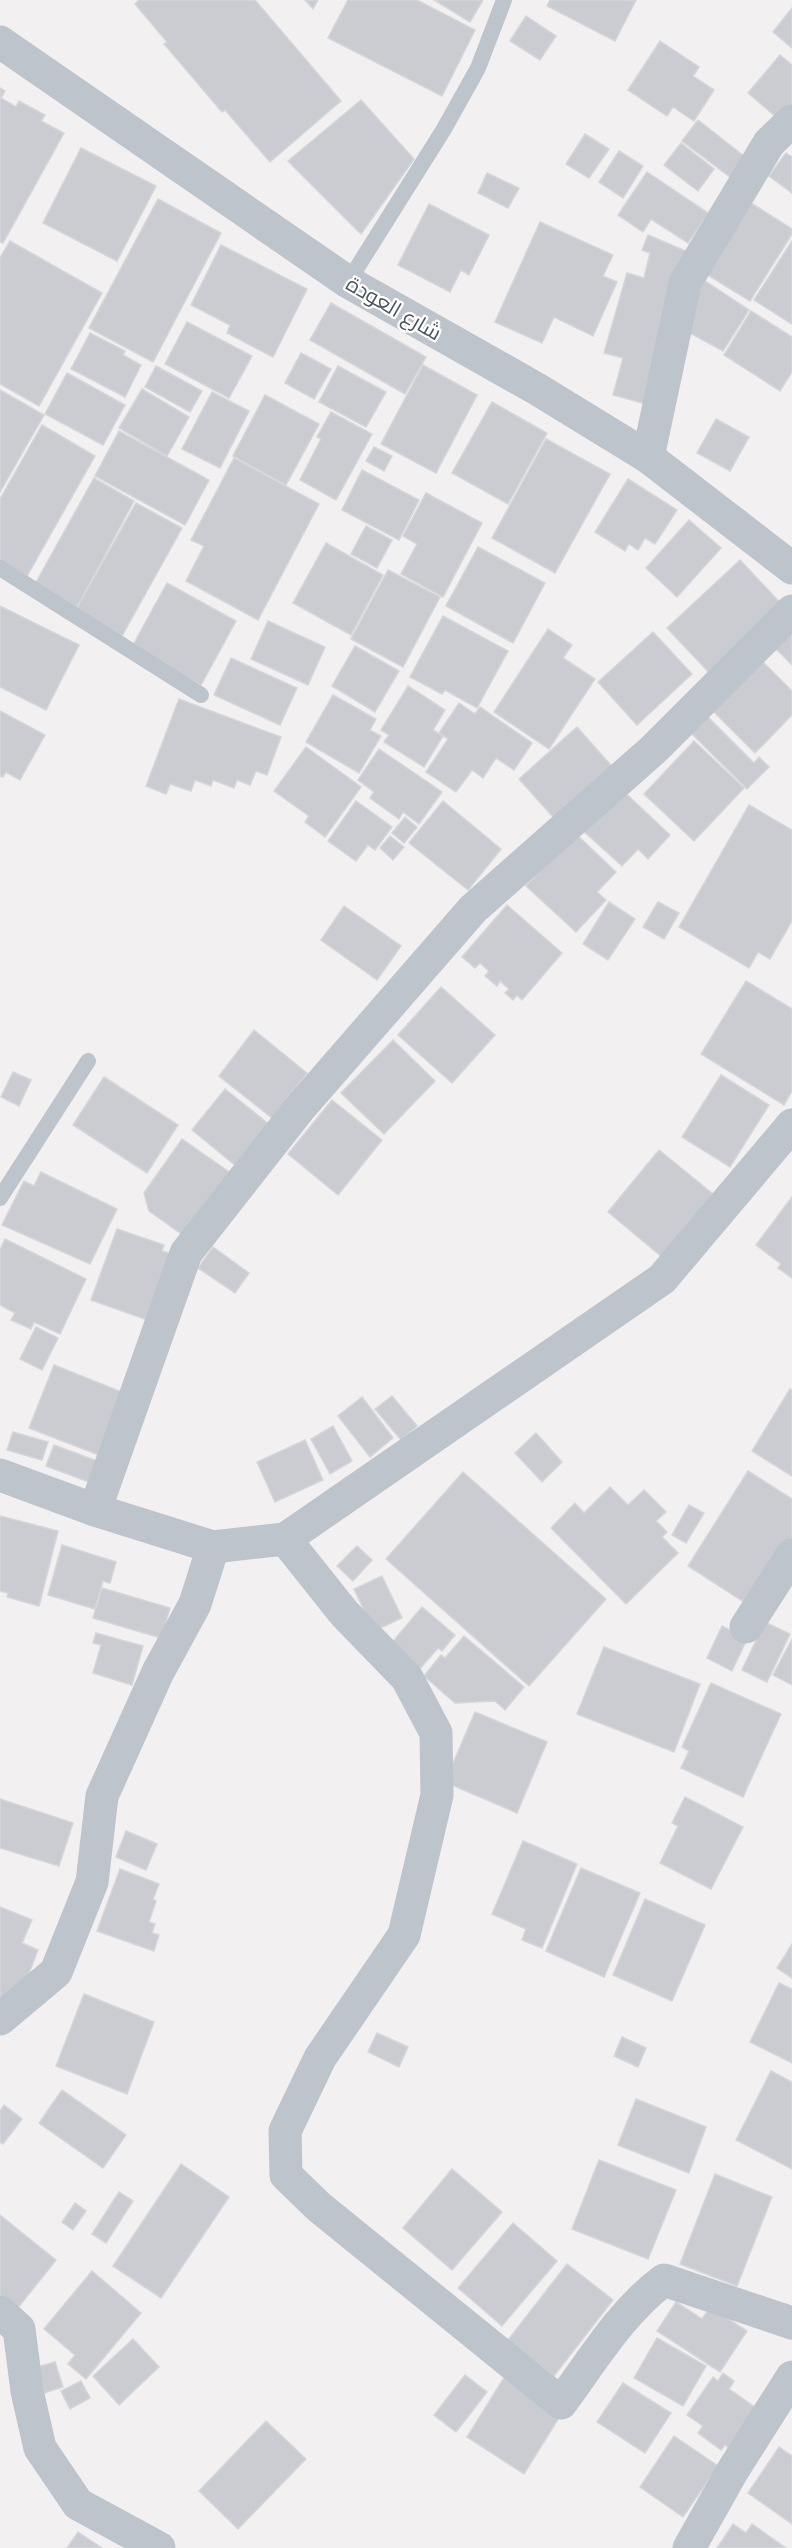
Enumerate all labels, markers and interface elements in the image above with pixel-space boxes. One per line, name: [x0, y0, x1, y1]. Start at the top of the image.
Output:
street label: شارع العودة: [341, 270, 446, 347]

